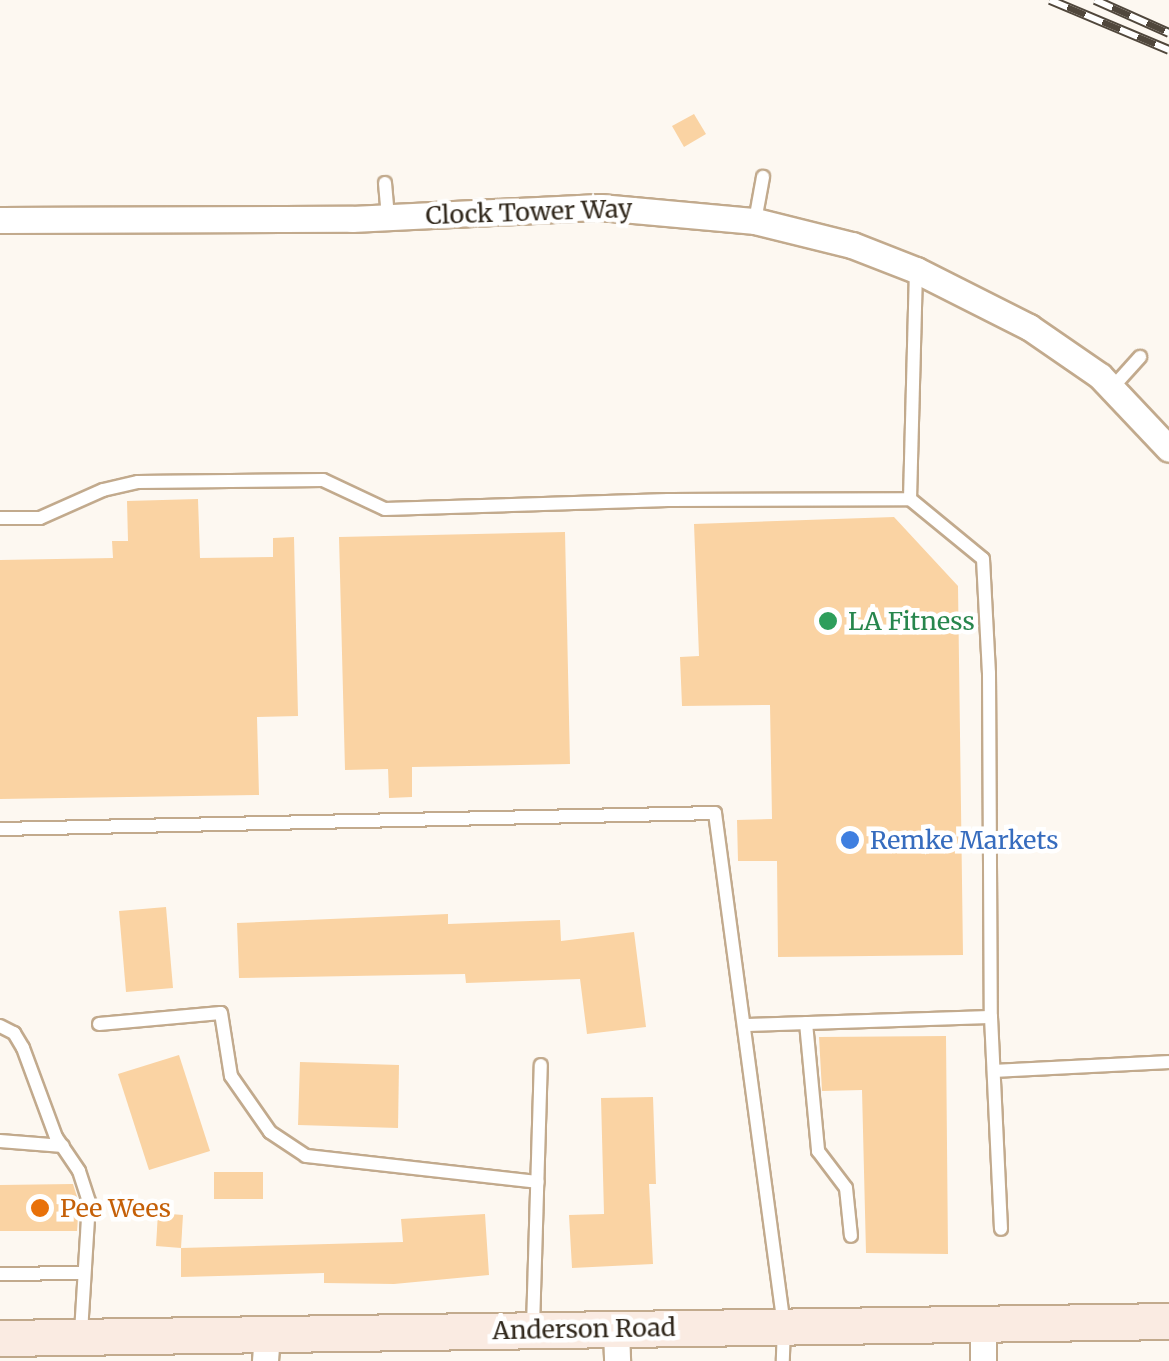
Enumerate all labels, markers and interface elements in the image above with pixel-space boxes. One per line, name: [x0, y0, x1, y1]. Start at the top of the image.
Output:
street label: Clock Tower Way: [425, 193, 633, 231]
place label: LA Fitness: [848, 606, 975, 636]
marker: LA Fitness: [817, 610, 839, 632]
place label: Remke Markets: [870, 825, 1059, 855]
marker: Remke Markets: [839, 829, 861, 851]
place label: Pee Wees: [60, 1193, 171, 1223]
marker: Pee Wees: [29, 1197, 51, 1219]
street label: Anderson Road: [492, 1312, 676, 1346]

